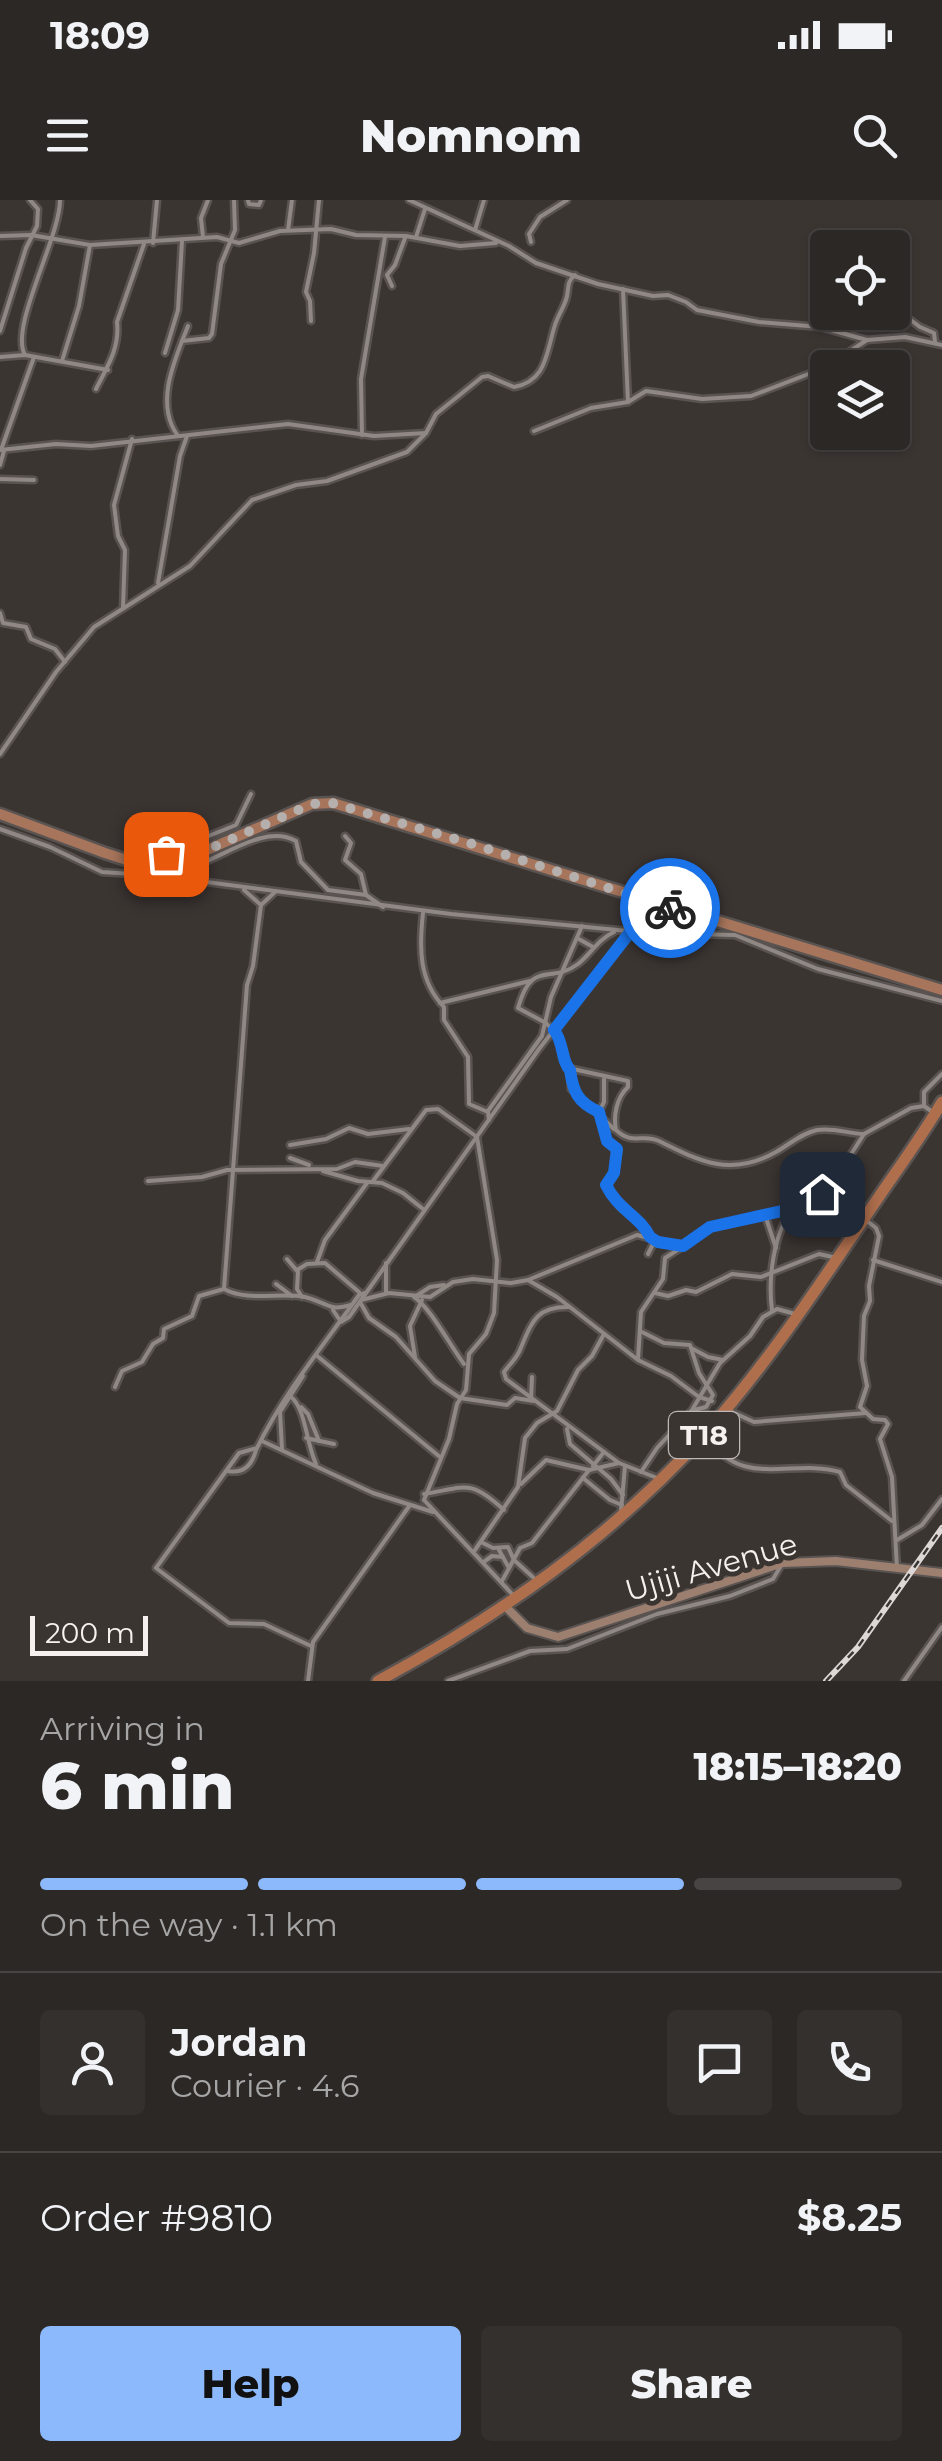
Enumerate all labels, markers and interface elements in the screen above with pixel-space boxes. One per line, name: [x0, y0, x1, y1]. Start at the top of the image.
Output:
text: 18:09: [50, 12, 150, 59]
icon: menu: [40, 108, 95, 163]
text: Nomnom: [360, 108, 582, 163]
icon: search: [847, 108, 902, 163]
map controls: [810, 230, 910, 450]
button: locate: [810, 230, 910, 330]
button: layers: [810, 350, 910, 450]
pin: [124, 812, 209, 897]
icon: bag: [139, 827, 194, 882]
courier: [620, 858, 720, 958]
icon: bike: [643, 881, 698, 936]
pin: [780, 1152, 865, 1237]
icon: home: [795, 1167, 850, 1222]
road number: T18: [669, 1412, 739, 1458]
street label: Ujiji Avenue: [621, 1525, 801, 1609]
scale bar: [30, 1611, 148, 1656]
text: 200 m: [45, 1616, 135, 1650]
text: Arriving in: [40, 1709, 205, 1748]
text: 18:15–18:20: [693, 1743, 902, 1790]
text: 6 min: [40, 1746, 235, 1825]
text: On the way · 1.1 km: [40, 1905, 338, 1944]
button: person: [40, 2010, 145, 2115]
button: chat: [667, 2010, 772, 2115]
button: phone: [797, 2010, 902, 2115]
text: Jordan: [170, 2019, 308, 2066]
text: Courier · 4.6: [170, 2066, 359, 2105]
text: Order #9810: [40, 2194, 273, 2241]
text: $8.25: [797, 2194, 902, 2241]
button: Help: [40, 2326, 461, 2441]
button: Share: [481, 2326, 902, 2441]

